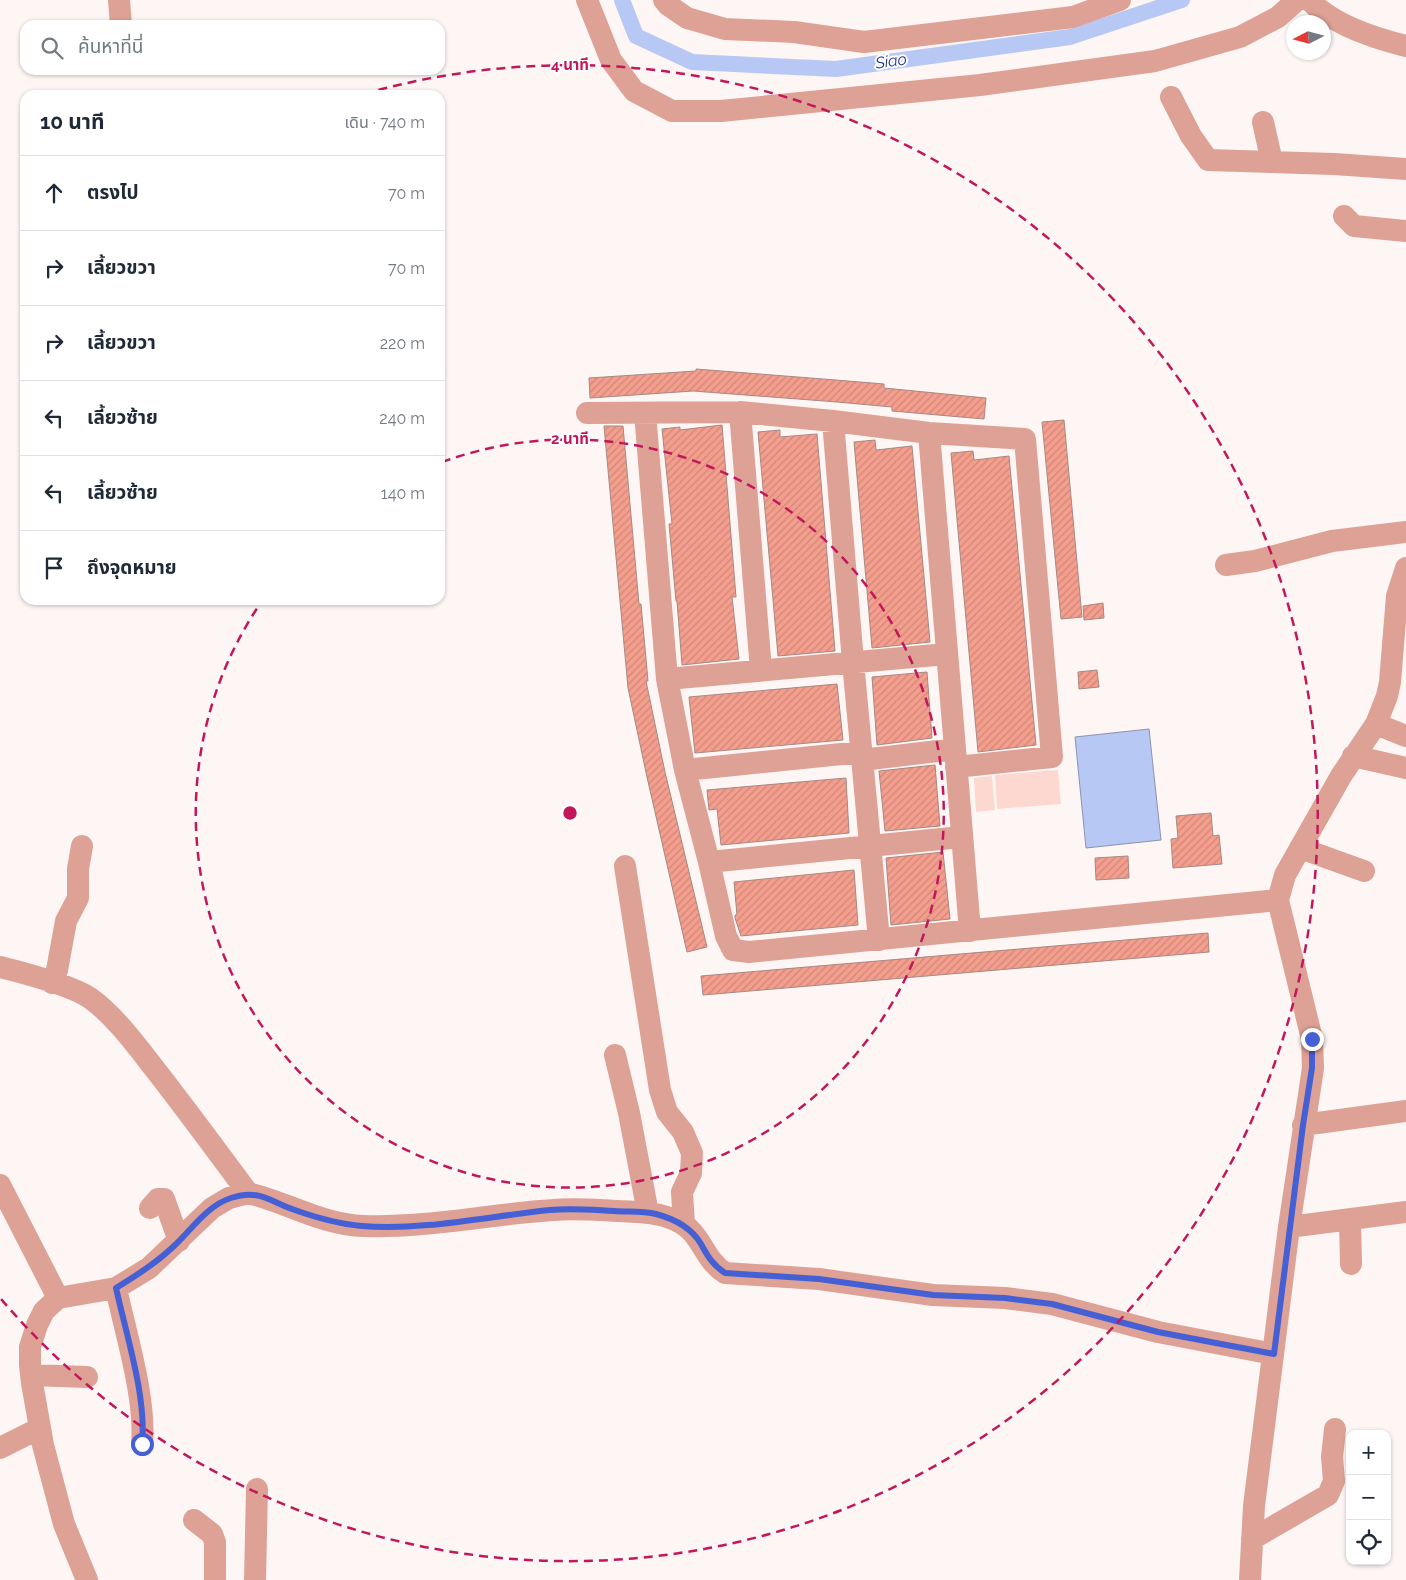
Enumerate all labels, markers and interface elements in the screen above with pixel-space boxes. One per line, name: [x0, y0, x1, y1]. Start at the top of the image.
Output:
north arrow: [1286, 15, 1331, 60]
search box: [20, 20, 445, 75]
icon: search: [38, 34, 66, 62]
text: ค้นหาที่นี่: [78, 35, 143, 57]
water label: Siao: [873, 49, 908, 73]
text: 4 นาที: [551, 56, 589, 74]
text: 10 นาที: [40, 109, 105, 134]
text: เดิน · 740 m: [345, 113, 425, 132]
icon: ahead: [40, 179, 68, 207]
text: ตรงไป: [87, 181, 139, 203]
text: 70 m: [388, 184, 425, 203]
icon: right: [40, 254, 68, 282]
text: เลี้ยวขวา: [87, 256, 156, 278]
text: 70 m: [388, 259, 425, 278]
icon: right: [40, 329, 68, 357]
text: เลี้ยวขวา: [87, 331, 156, 353]
text: 220 m: [380, 334, 425, 353]
icon: left: [40, 404, 68, 432]
text: เลี้ยวซ้าย: [87, 406, 158, 428]
text: 240 m: [379, 409, 425, 428]
text: 2 นาที: [551, 430, 589, 448]
icon: left: [40, 479, 68, 507]
text: เลี้ยวซ้าย: [87, 481, 158, 503]
text: 140 m: [381, 484, 425, 503]
icon: arrive: [40, 554, 68, 582]
text: ถึงจุดหมาย: [87, 556, 177, 578]
centre of rings: [561, 804, 579, 822]
route end: [1301, 1028, 1324, 1051]
map controls: [1346, 1430, 1391, 1565]
button: +: [1346, 1430, 1391, 1475]
route start: [131, 1433, 154, 1456]
button: −: [1346, 1475, 1391, 1520]
button: locate: [1346, 1520, 1391, 1565]

